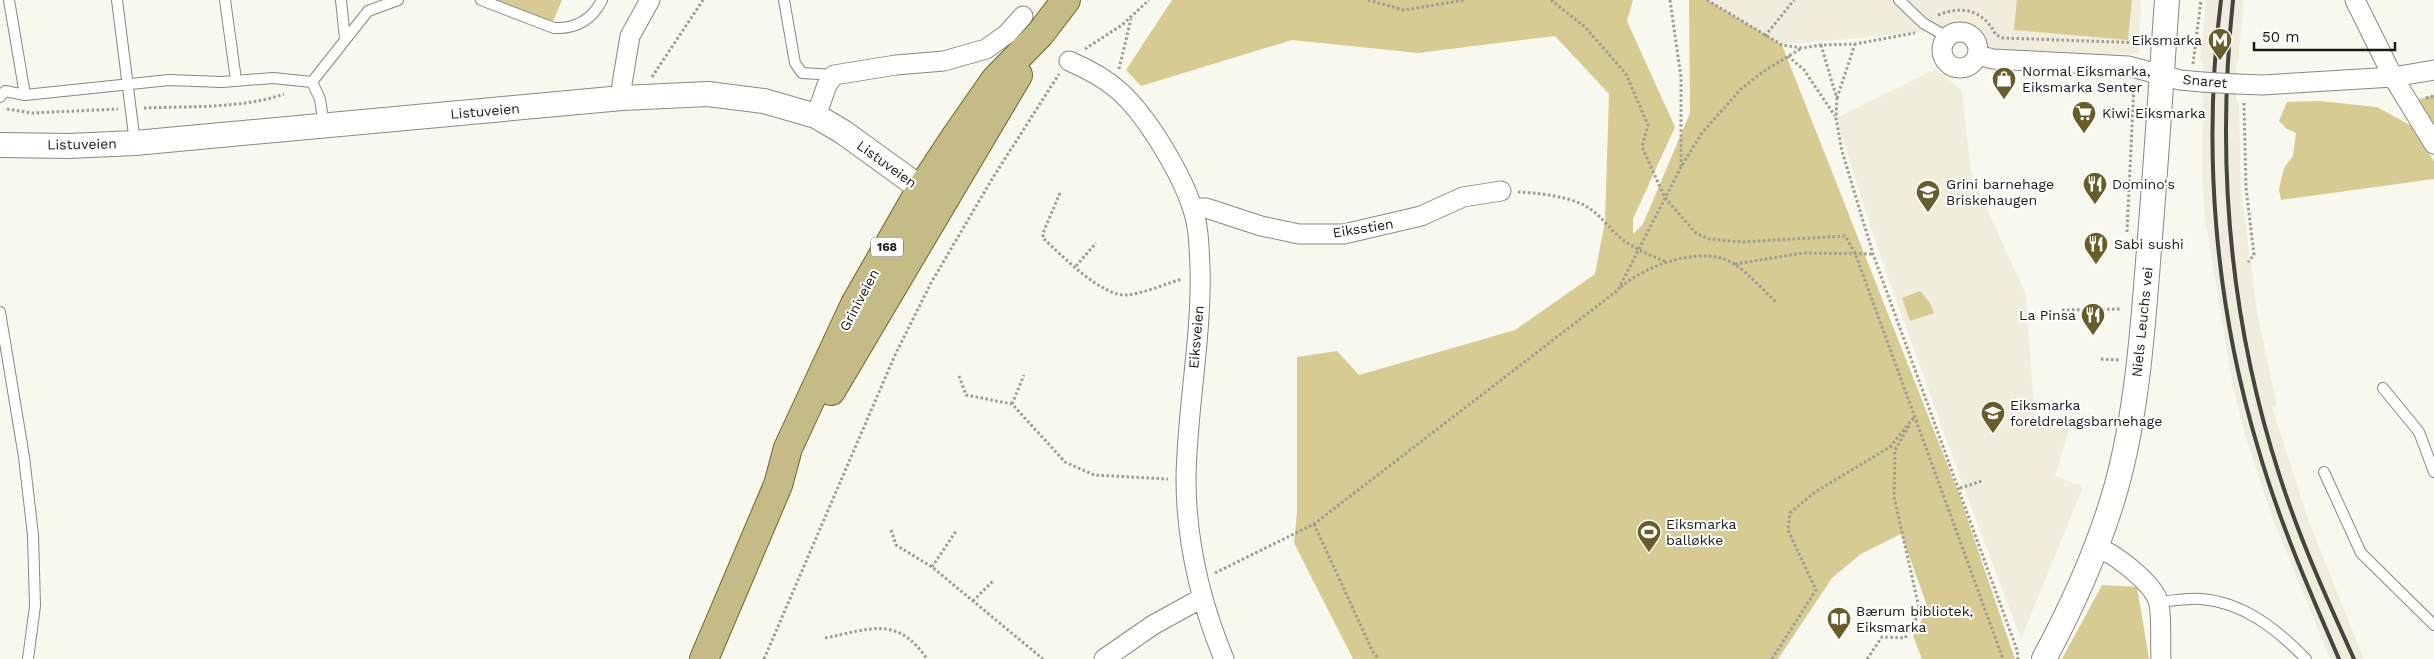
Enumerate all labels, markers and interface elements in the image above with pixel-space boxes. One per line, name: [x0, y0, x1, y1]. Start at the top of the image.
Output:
scale bar: [2254, 20, 2395, 52]
metro station icon: Eiksmarka: [2207, 27, 2233, 61]
text: 50 m: [2262, 28, 2299, 46]
place label: Eiksmarka: [2131, 32, 2202, 48]
place label: Normal Eiksmarka, Eiksmarka Senter: [2022, 63, 2150, 95]
shop icon: Normal Eiksmarka, Eiksmarka Senter: [1991, 66, 2017, 100]
street label: Snaret: [2182, 71, 2228, 91]
street label: Listuveien: [450, 100, 520, 122]
supermarket icon: Kiwi Eiksmarka: [2071, 100, 2097, 134]
place label: Kiwi Eiksmarka: [2102, 105, 2206, 121]
street label: Listuveien: [47, 135, 117, 153]
street label: Listuveien: [854, 137, 920, 191]
restaurant icon: Domino's: [2082, 171, 2108, 205]
place label: Grini barnehage Briskehaugen: [1946, 176, 2054, 208]
place label: Domino's: [2112, 176, 2175, 192]
school or university icon: Grini barnehage Briskehaugen: [1915, 179, 1941, 213]
street label: Eiksstien: [1331, 215, 1395, 241]
restaurant icon: Sabi sushi: [2083, 231, 2109, 265]
place label: Sabi sushi: [2114, 236, 2184, 252]
road number: 168: [871, 238, 903, 256]
street label: Griniveien: [836, 266, 882, 334]
street label: Niels Leuchs vei: [2128, 266, 2156, 378]
restaurant icon: La Pinsa: [2080, 302, 2106, 336]
street label: Eiksveien: [1185, 305, 1207, 369]
place label: La Pinsa: [2019, 307, 2076, 323]
place label: Eiksmarka foreldrelagsbarnehage: [2010, 397, 2162, 429]
school or university icon: Eiksmarka foreldrelagsbarnehage: [1980, 400, 2006, 434]
place label: Eiksmarka balløkke: [1666, 516, 1737, 548]
sports icon: Eiksmarka balløkke: [1636, 519, 1662, 553]
place label: Bærum bibliotek, Eiksmarka: [1856, 603, 1973, 635]
library icon: Bærum bibliotek, Eiksmarka: [1826, 606, 1852, 640]

